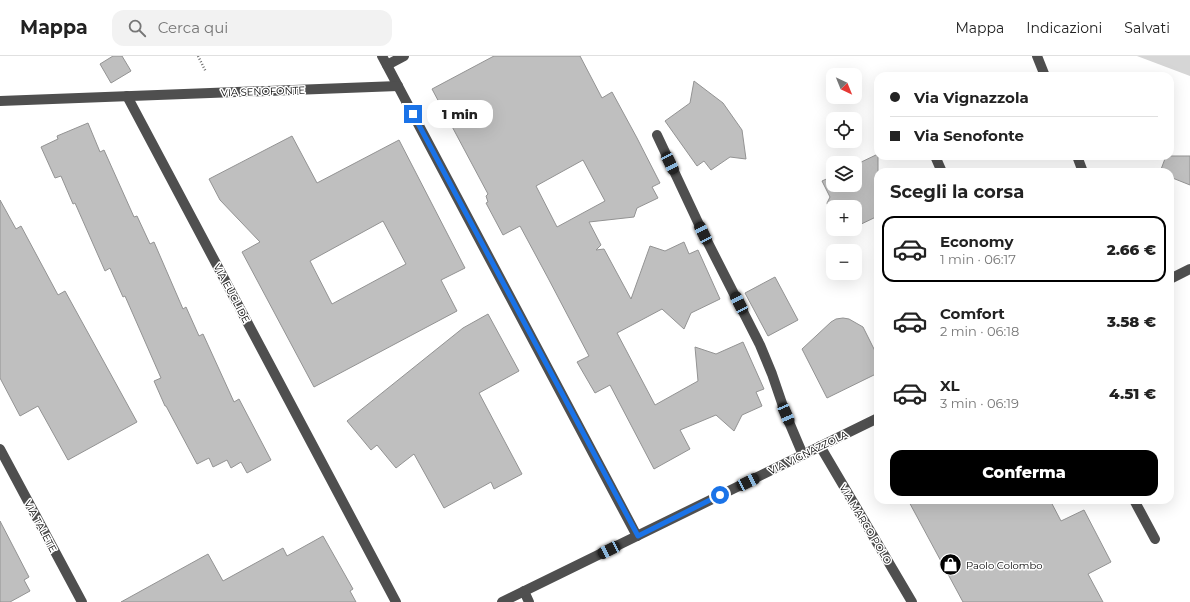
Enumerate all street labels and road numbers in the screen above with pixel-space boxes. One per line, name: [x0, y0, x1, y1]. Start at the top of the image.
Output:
street label: VIA SENOFONTE: [221, 84, 306, 99]
street label: VIA EUCLIDE: [211, 261, 253, 325]
street label: VIA VIGNAZZOLA: [766, 427, 851, 477]
street label: VIA MARCO POLO: [837, 482, 895, 567]
street label: VIA TALETE: [21, 498, 60, 555]

